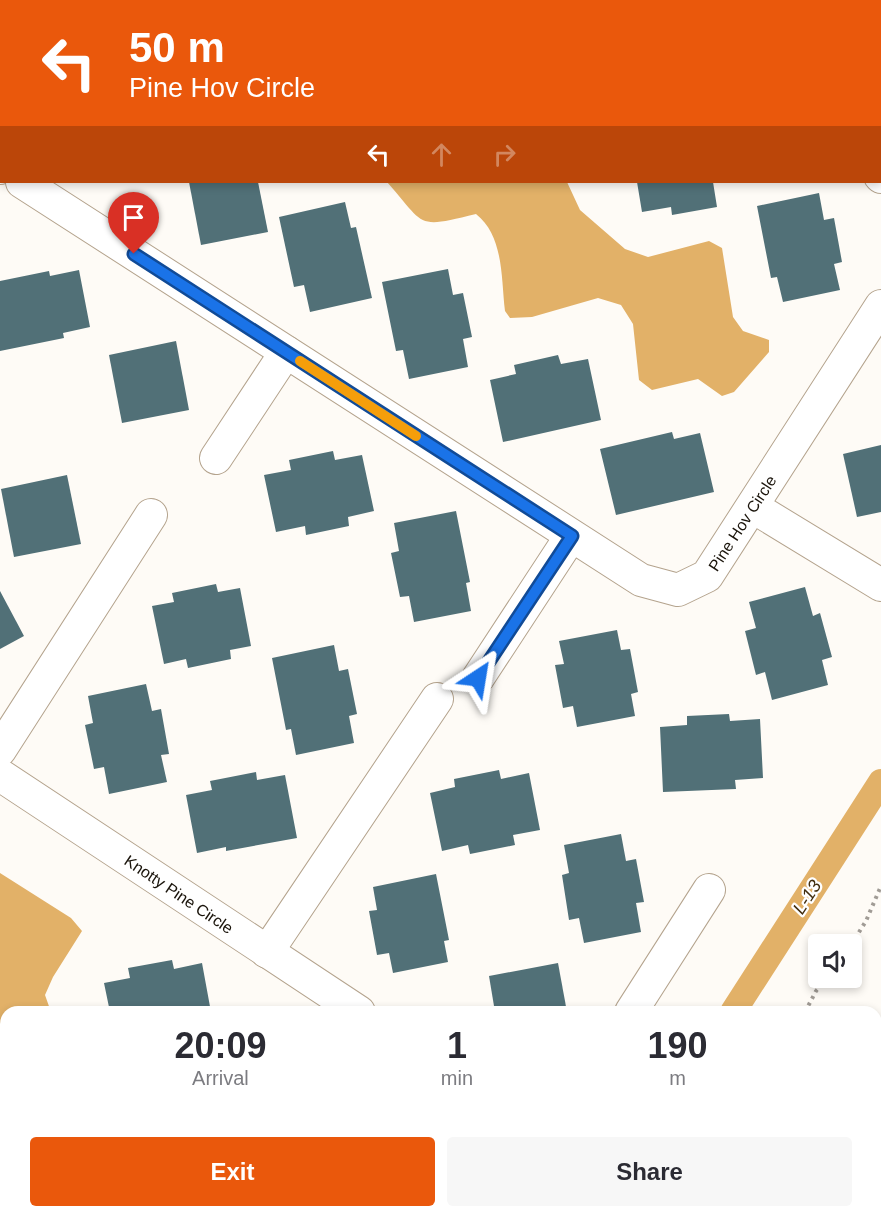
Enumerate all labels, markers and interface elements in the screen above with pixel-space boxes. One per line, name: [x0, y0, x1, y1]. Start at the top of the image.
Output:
icon: left: [30, 24, 108, 102]
text: 50 m: [129, 24, 225, 71]
text: Pine Hov Circle: [129, 73, 315, 103]
icon: left: [362, 138, 395, 171]
icon: ahead: [425, 138, 458, 171]
icon: right: [488, 138, 521, 171]
pin: [108, 192, 159, 254]
icon: arrive: [117, 201, 150, 234]
street label: Pine Hov Circle: [705, 472, 780, 574]
position arrow: [446, 646, 510, 710]
street label: Knotty Pine Circle: [121, 852, 236, 937]
water label: L-13: [789, 876, 825, 918]
map controls: [808, 934, 862, 988]
button: sound: [808, 934, 862, 988]
text: 20:09: [174, 1025, 266, 1066]
text: 1: [447, 1025, 467, 1066]
text: 190: [647, 1025, 708, 1066]
text: Arrival: [192, 1067, 249, 1089]
text: min: [441, 1067, 473, 1089]
text: m: [669, 1067, 686, 1089]
button: Exit: [30, 1137, 435, 1206]
button: Share: [447, 1137, 852, 1206]

